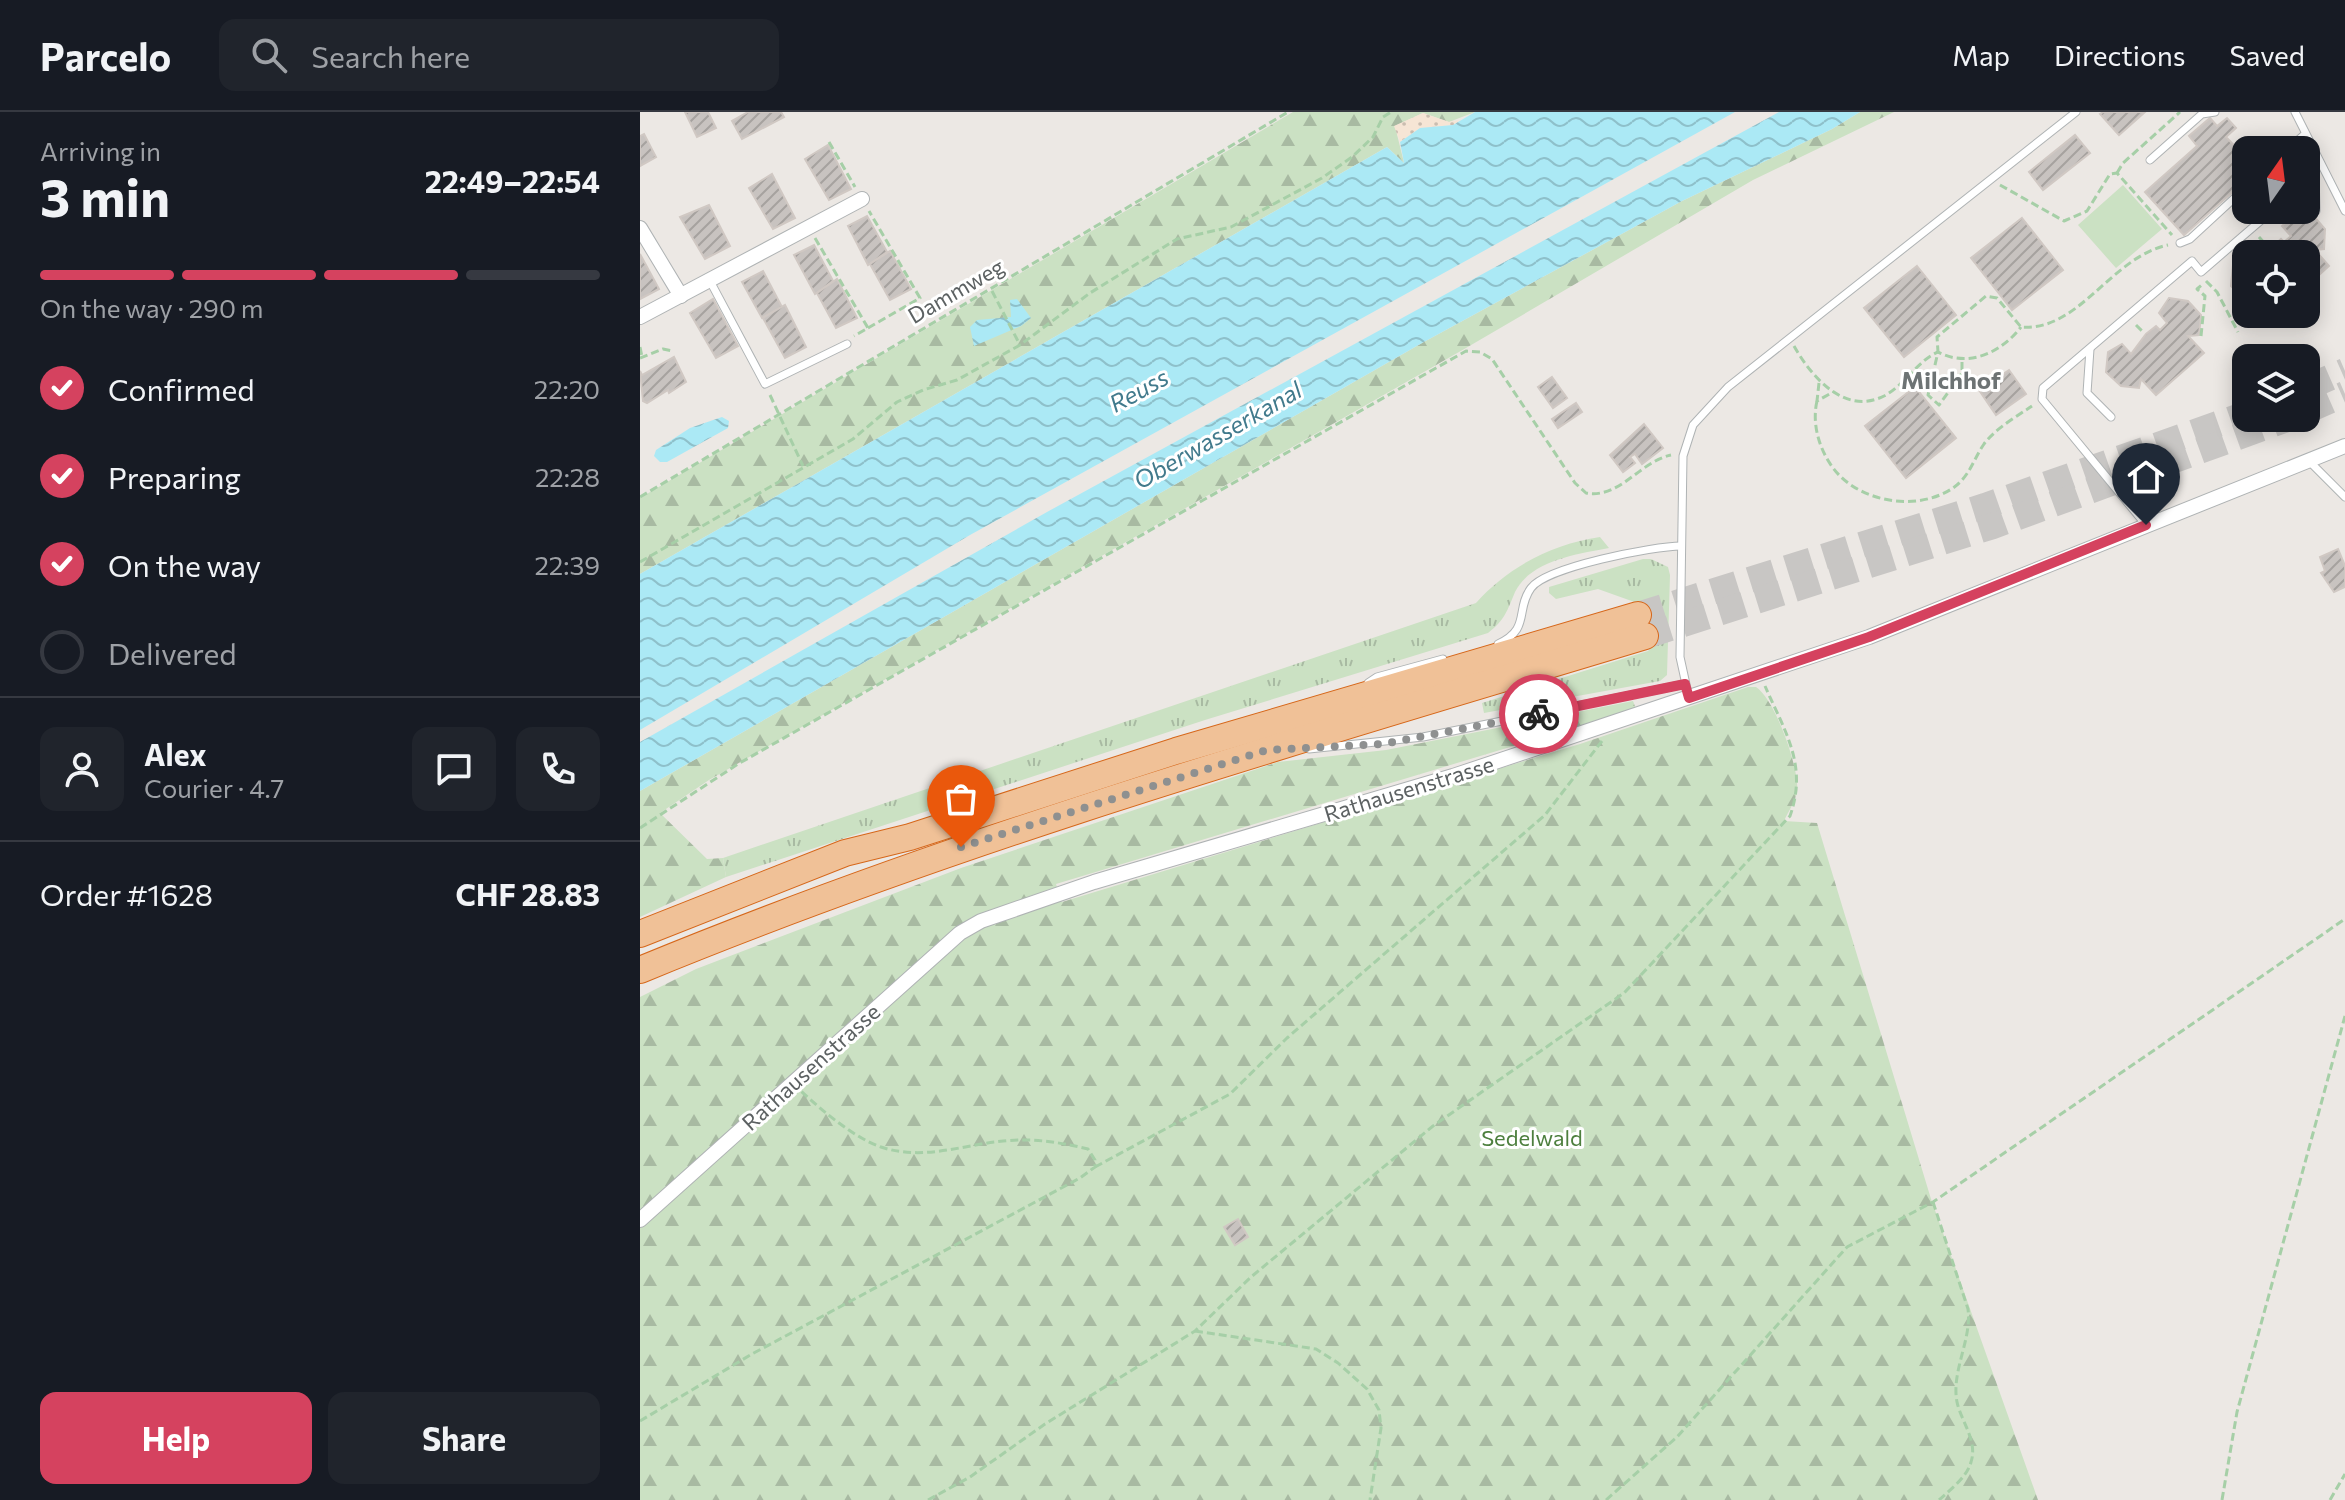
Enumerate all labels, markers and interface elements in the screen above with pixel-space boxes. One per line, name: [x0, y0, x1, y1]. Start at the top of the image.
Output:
search box: [219, 19, 779, 91]
text: Parcelo: [40, 32, 171, 79]
icon: search: [247, 33, 291, 77]
text: Search here: [311, 37, 470, 74]
text: Map: [1952, 38, 2010, 72]
text: Directions: [2054, 38, 2185, 72]
text: Saved: [2229, 38, 2305, 72]
text: Arriving in: [40, 135, 161, 166]
north arrow: [2232, 136, 2320, 224]
map controls: [2232, 136, 2320, 432]
text: 22:49–22:54: [425, 162, 600, 199]
text: 3 min: [40, 164, 170, 228]
button: locate: [2232, 240, 2320, 328]
street label: Dammweg: [903, 252, 1009, 329]
text: On the way · 290 m: [40, 292, 264, 323]
button: layers: [2232, 344, 2320, 432]
water label: Reuss: [1104, 362, 1173, 418]
district label: Milchhof: [1901, 365, 2001, 394]
icon: check: [40, 366, 84, 410]
text: Confirmed: [108, 370, 255, 407]
text: 22:20: [534, 373, 600, 404]
water label: Oberwasserkanal: [1128, 374, 1307, 495]
pin: [2112, 443, 2180, 525]
icon: check: [40, 454, 84, 498]
icon: home: [2124, 455, 2168, 499]
text: Preparing: [108, 458, 241, 495]
text: 22:28: [535, 461, 600, 492]
icon: check: [40, 542, 84, 586]
text: On the way: [108, 546, 261, 583]
text: 22:39: [534, 549, 600, 580]
text: Delivered: [108, 634, 237, 671]
courier: [1499, 674, 1579, 754]
icon: bike: [1517, 692, 1561, 736]
button: person: [40, 727, 124, 811]
button: chat: [412, 727, 496, 811]
button: phone: [516, 727, 600, 811]
text: Alex: [144, 735, 207, 772]
street label: Rathausenstrasse: [1321, 750, 1497, 827]
pin: [927, 765, 995, 847]
text: Courier · 4.7: [144, 772, 284, 803]
icon: bag: [939, 777, 983, 821]
text: Order #1628: [40, 875, 213, 912]
text: CHF 28.83: [456, 875, 600, 912]
street label: Rathausenstrasse: [736, 998, 885, 1136]
park label: Sedelwald: [1481, 1124, 1583, 1151]
button: Help: [40, 1392, 312, 1484]
button: Share: [328, 1392, 600, 1484]

